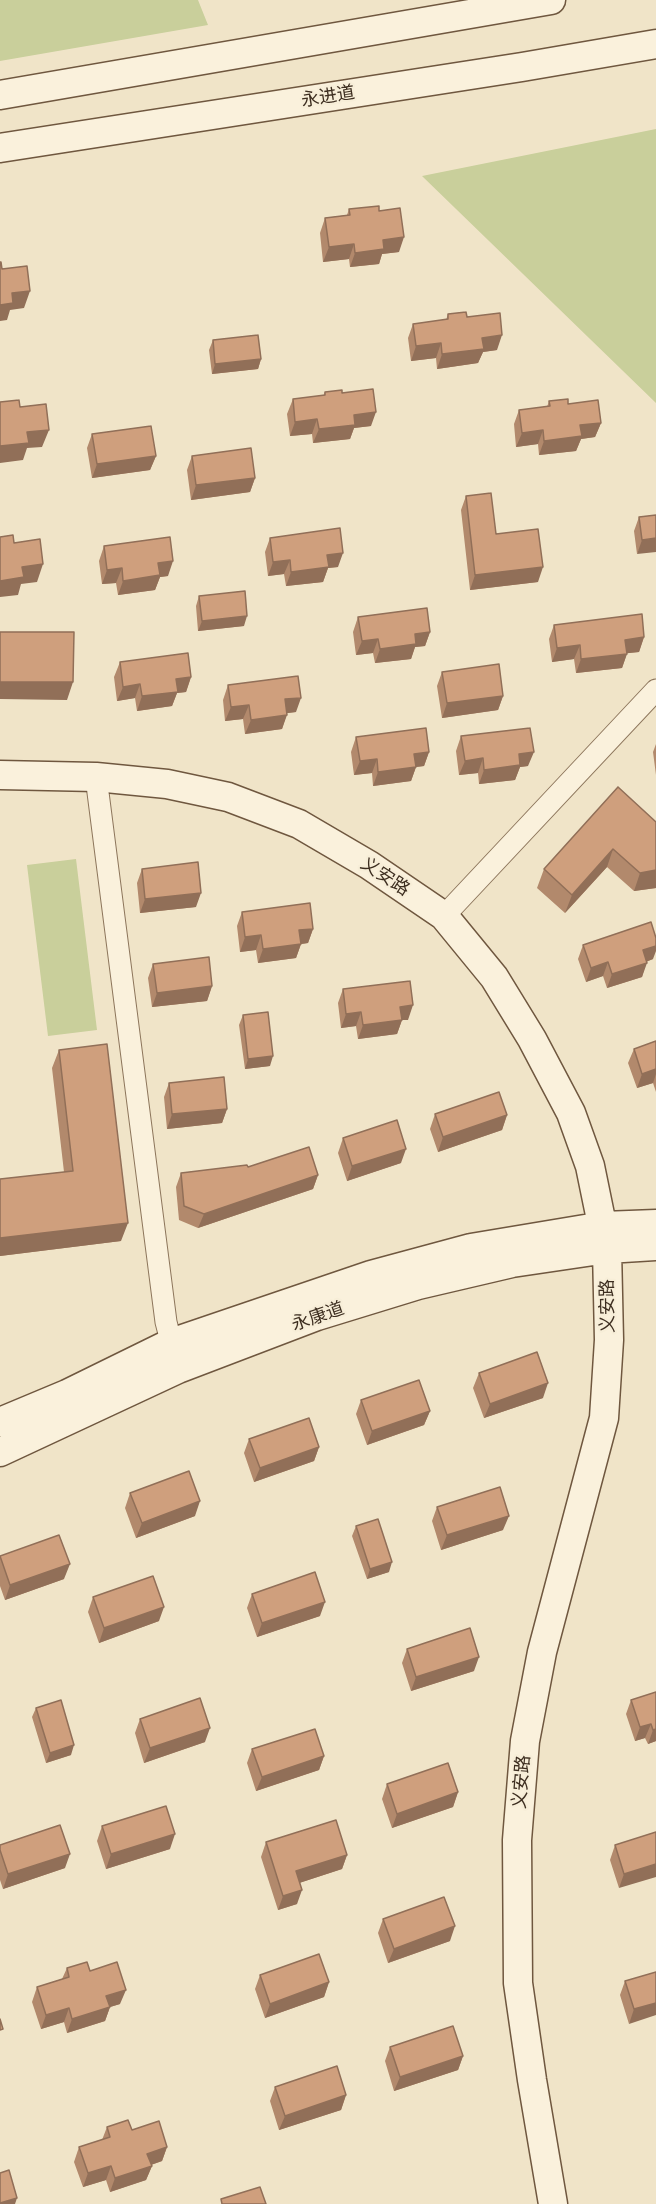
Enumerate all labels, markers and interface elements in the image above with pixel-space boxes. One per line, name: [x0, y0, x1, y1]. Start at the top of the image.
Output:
street label: 永进道: [300, 82, 356, 112]
street label: 义安路: [356, 853, 414, 901]
street label: 义安路: [597, 1279, 619, 1333]
street label: 永康道: [289, 1298, 347, 1336]
street label: 义安路: [509, 1754, 535, 1810]

